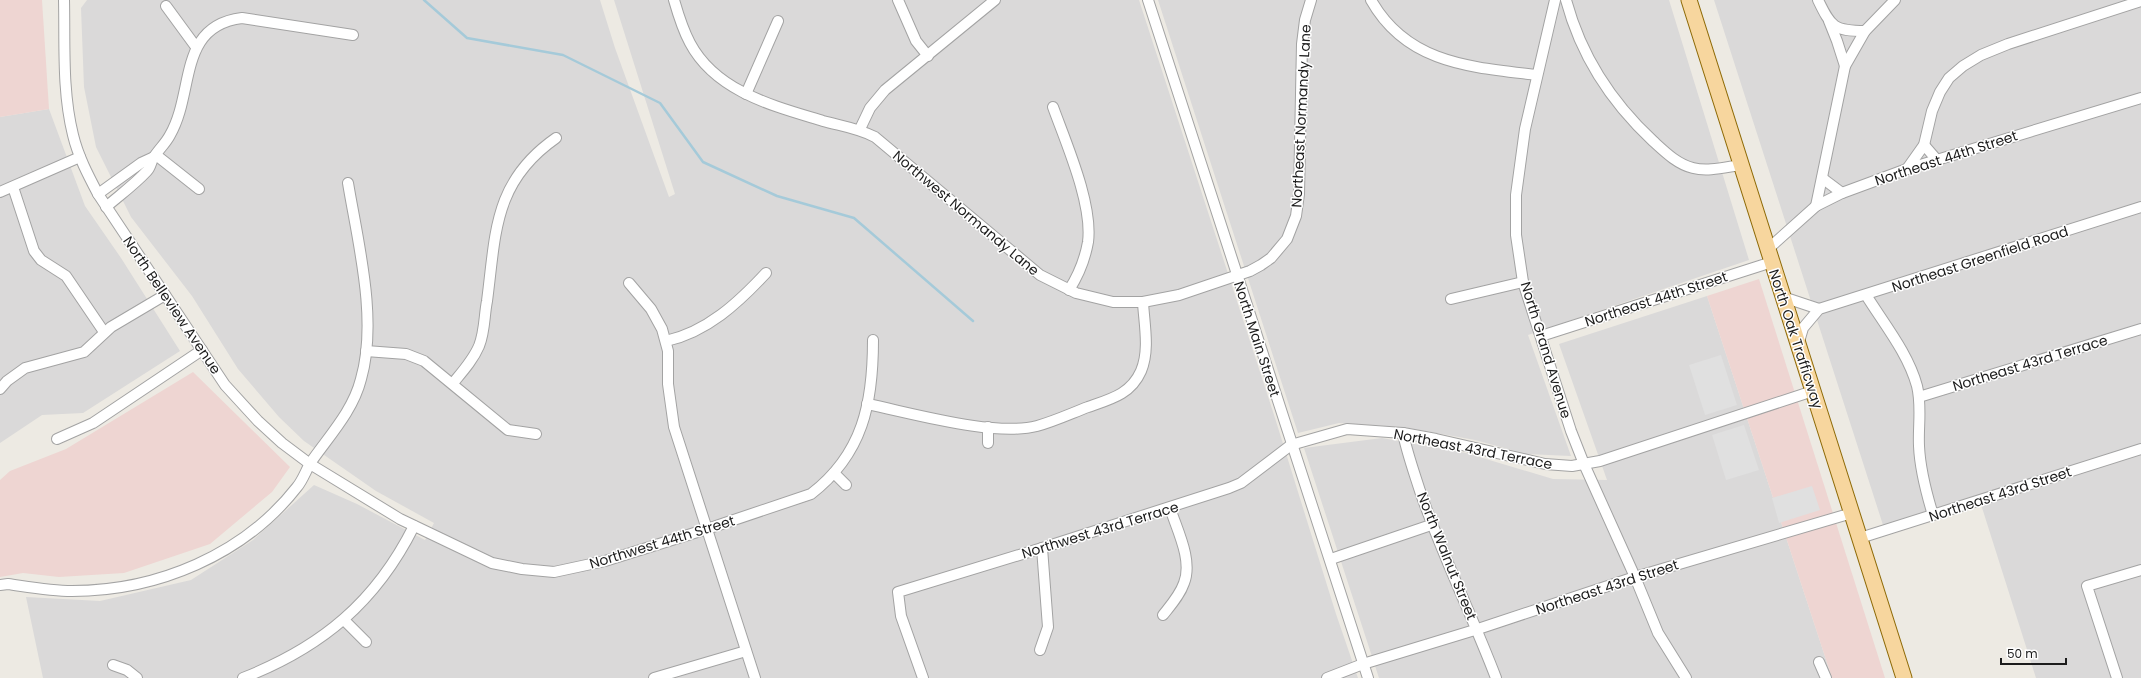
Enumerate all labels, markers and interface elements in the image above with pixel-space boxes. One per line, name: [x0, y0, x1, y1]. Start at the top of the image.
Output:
street label: Northeast Normandy Lane: [1286, 24, 1316, 208]
street label: Northeast 44th Street: [1872, 126, 2020, 190]
street label: Northwest Normandy Lane: [889, 146, 1044, 280]
street label: Northeast Greenfield Road: [1889, 221, 2071, 297]
street label: North Belleview Avenue: [118, 232, 226, 378]
street label: Northeast 44th Street: [1582, 267, 1730, 331]
street label: North Oak Trafficway: [1764, 267, 1828, 411]
street label: North Main Street: [1229, 279, 1285, 399]
street label: North Grand Avenue: [1516, 279, 1576, 421]
street label: Northeast 43rd Terrace: [1950, 330, 2110, 396]
street label: Northeast 43rd Terrace: [1392, 424, 1554, 474]
street label: Northeast 43rd Street: [1926, 461, 2074, 527]
street label: North Walnut Street: [1412, 489, 1482, 623]
street label: Northwest 43rd Terrace: [1019, 496, 1181, 563]
street label: Northwest 44th Street: [587, 510, 737, 574]
street label: Northeast 43rd Street: [1533, 554, 1681, 620]
scale bar: [2001, 640, 2066, 666]
text: 50 m: [2007, 645, 2038, 662]

